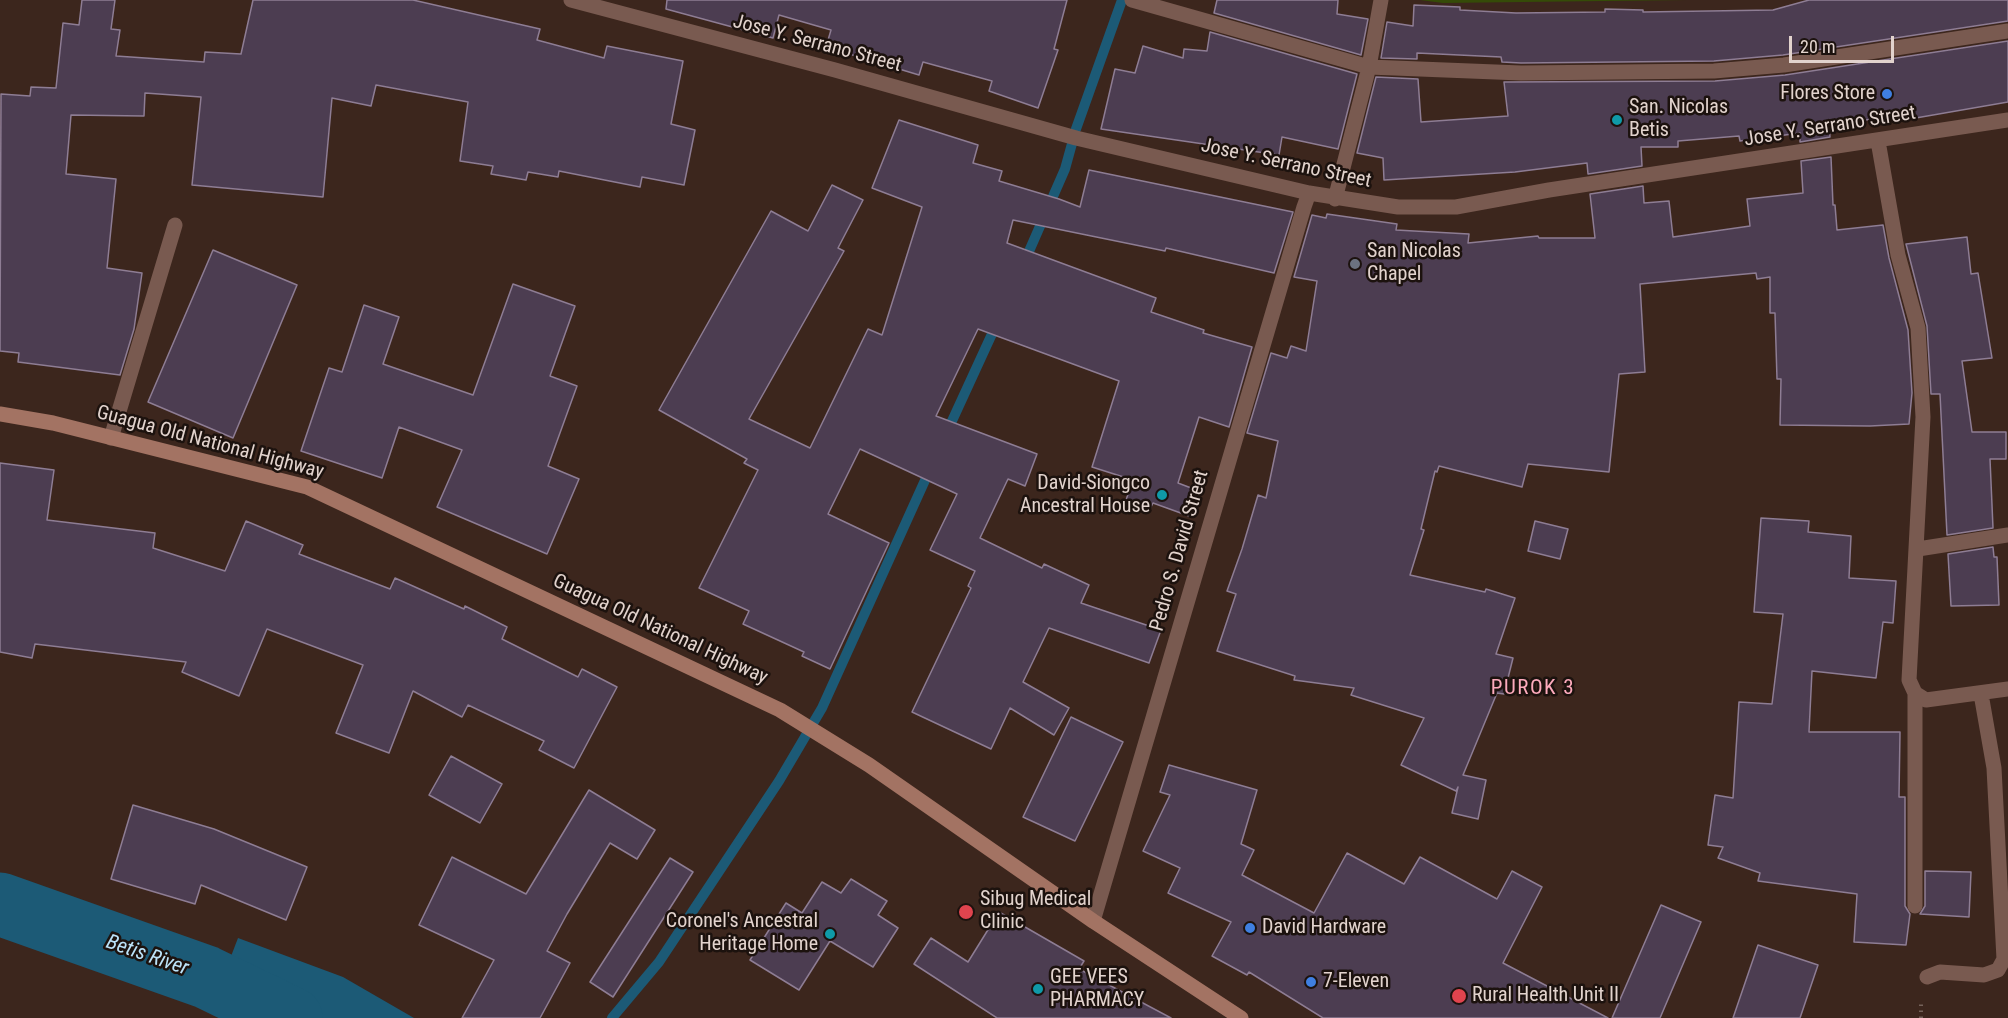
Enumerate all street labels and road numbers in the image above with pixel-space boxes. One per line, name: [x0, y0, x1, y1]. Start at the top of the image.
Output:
street label: Jose Y. Serrano Street: [730, 10, 904, 78]
street label: Jose Y. Serrano Street: [1742, 102, 1918, 152]
street label: Jose Y. Serrano Street: [1199, 134, 1373, 194]
street label: Guagua Old National Highway: [94, 401, 326, 485]
street label: Pedro S. David Street: [1146, 468, 1214, 634]
street label: Guagua Old National Highway: [549, 570, 771, 690]

